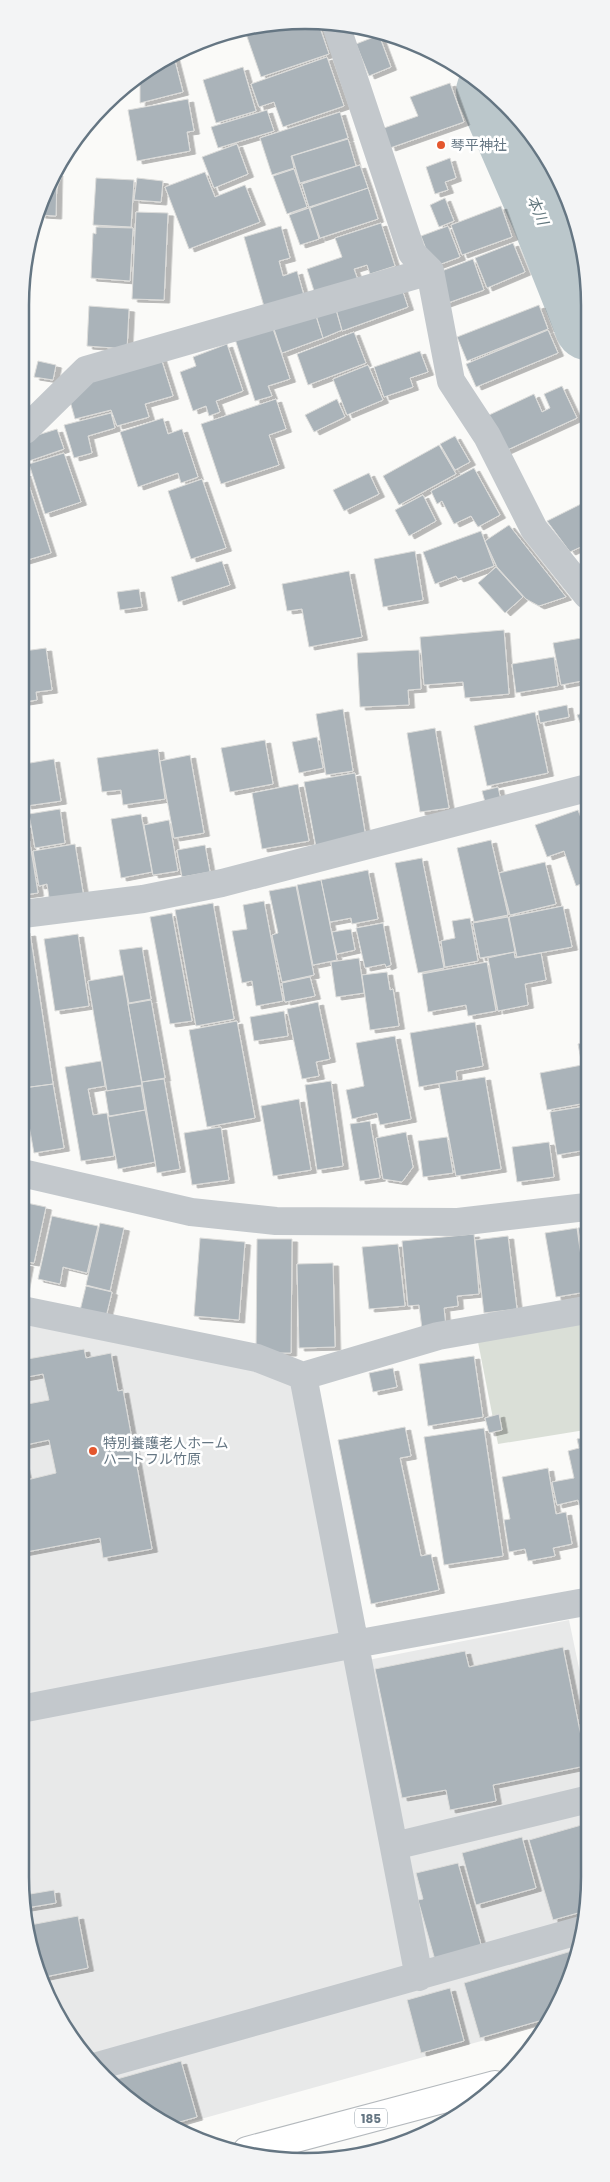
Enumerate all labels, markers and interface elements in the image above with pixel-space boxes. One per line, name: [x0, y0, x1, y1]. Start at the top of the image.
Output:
place label: 琴平神社: [451, 135, 507, 155]
marker: 琴平神社: [435, 139, 447, 151]
water label: 本川: [522, 192, 554, 230]
place label: 特別養護老人ホーム ハートフル竹原: [103, 1433, 229, 1469]
marker: 特別養護老人ホーム ハートフル竹原: [87, 1445, 99, 1457]
road number: 185: [355, 2108, 387, 2128]

